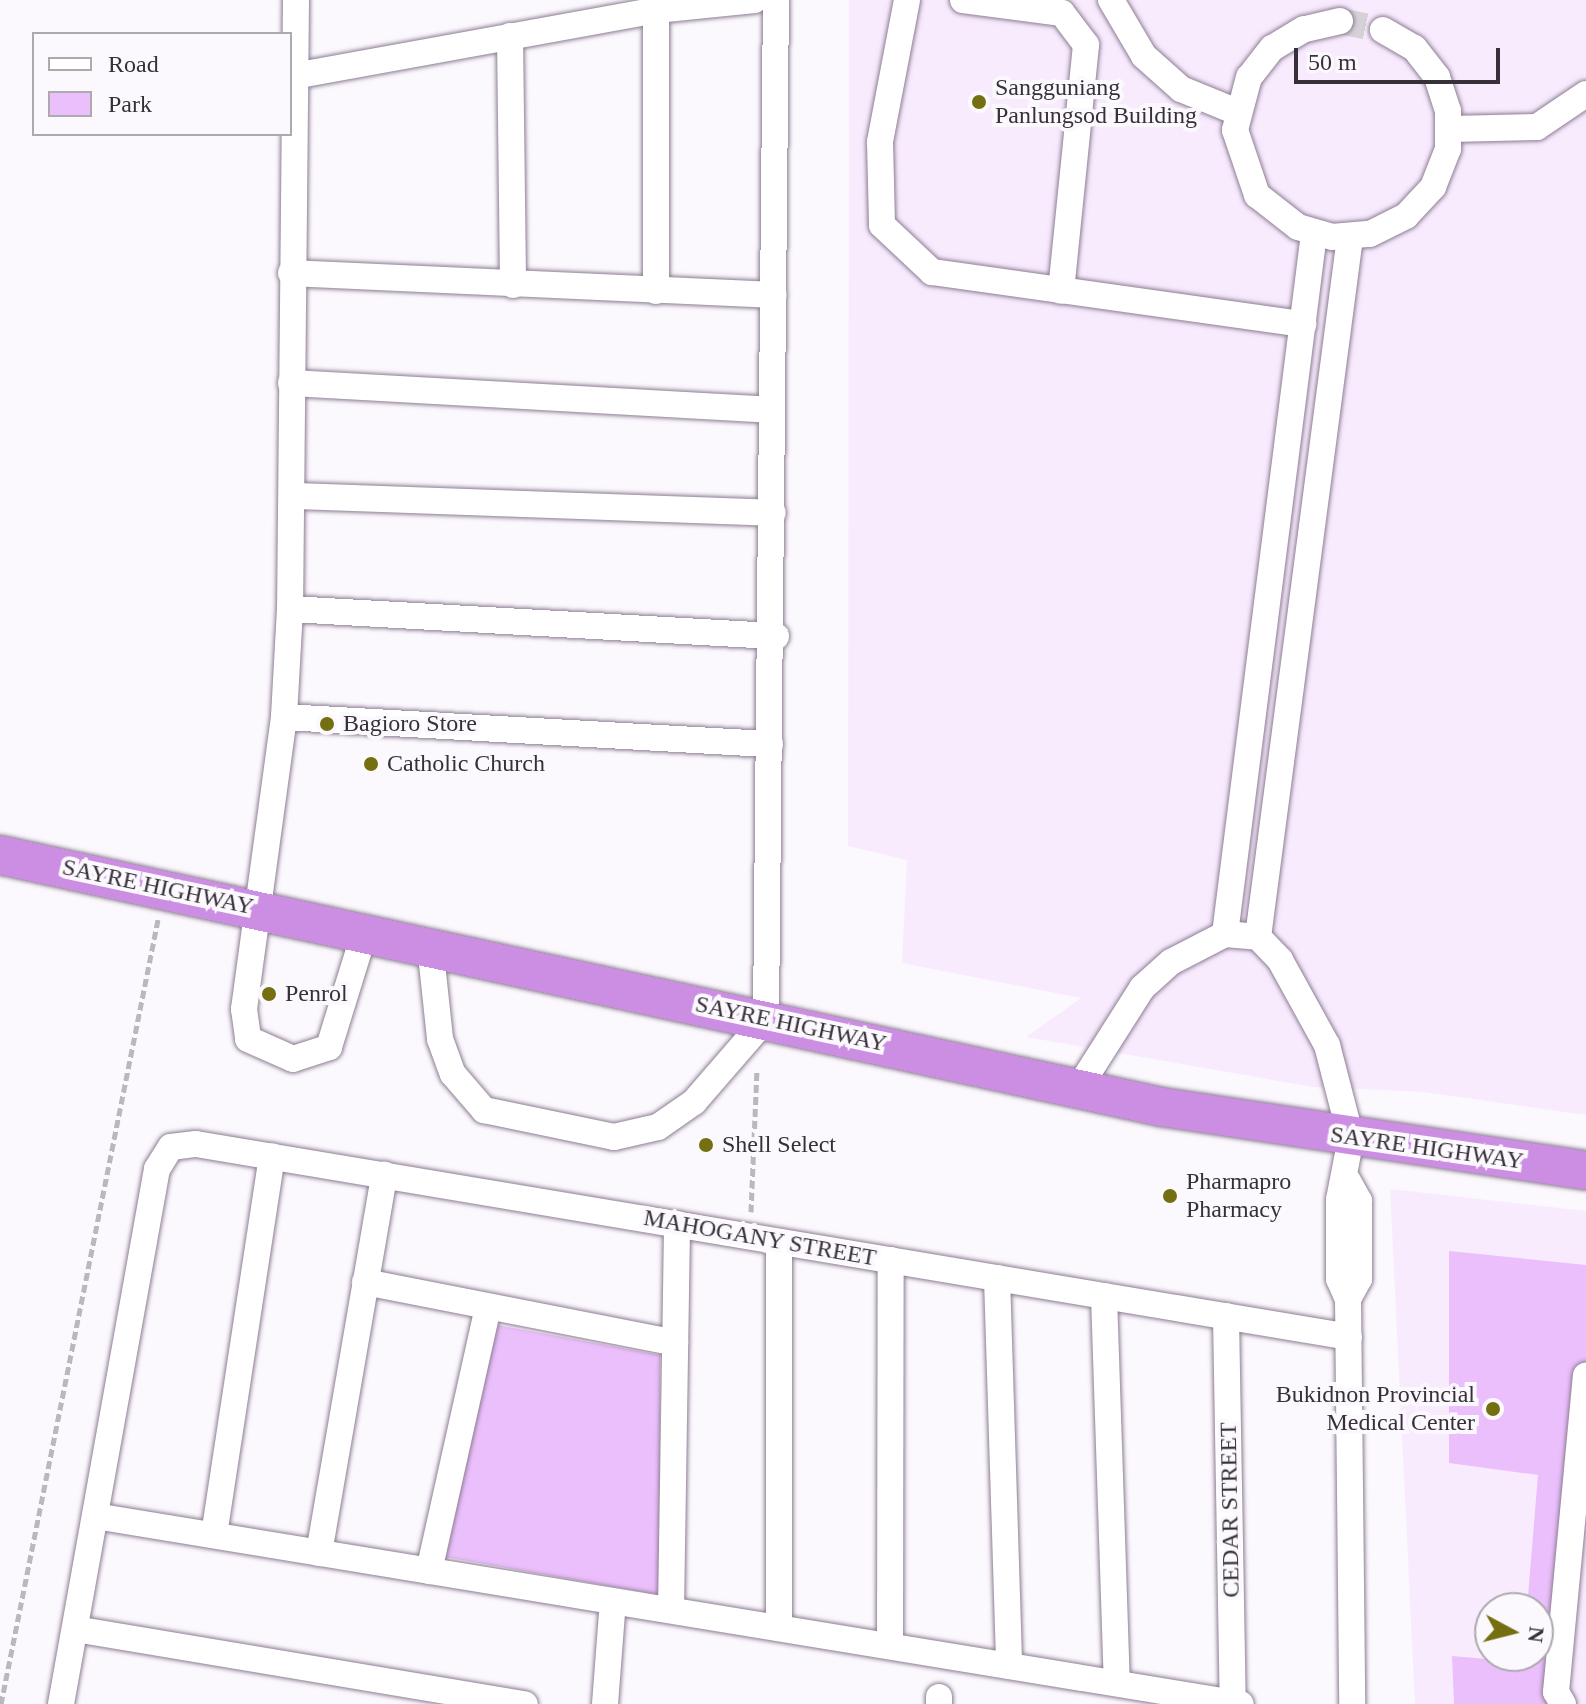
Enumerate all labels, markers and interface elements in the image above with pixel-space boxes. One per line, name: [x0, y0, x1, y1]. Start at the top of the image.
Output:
legend: [32, 32, 292, 136]
scale bar: [1298, 32, 1504, 82]
text: 50 m: [1308, 49, 1357, 75]
text: Road: [108, 51, 159, 77]
place label: Sangguniang Panlungsod Building: [995, 74, 1197, 130]
text: Park: [108, 91, 152, 117]
marker: Sangguniang Panlungsod Building: [970, 93, 988, 111]
place label: Bagioro Store: [343, 710, 477, 738]
marker: Bagioro Store: [318, 715, 336, 733]
place label: Catholic Church: [387, 750, 545, 778]
marker: Catholic Church: [362, 755, 380, 773]
street label: SAYRE HIGHWAY: [60, 853, 256, 921]
place label: Penrol: [285, 980, 348, 1008]
marker: Penrol: [260, 985, 278, 1003]
street label: SAYRE HIGHWAY: [693, 990, 889, 1058]
street label: SAYRE HIGHWAY: [1328, 1120, 1526, 1176]
place label: Shell Select: [722, 1131, 836, 1159]
marker: Shell Select: [697, 1136, 715, 1154]
place label: Pharmapro Pharmacy: [1186, 1168, 1291, 1224]
marker: Pharmapro Pharmacy: [1161, 1187, 1179, 1205]
street label: MAHOGANY STREET: [641, 1203, 879, 1273]
place label: Bukidnon Provincial Medical Center: [1276, 1381, 1475, 1437]
marker: Bukidnon Provincial Medical Center: [1482, 1398, 1504, 1420]
street label: CEDAR STREET: [1214, 1422, 1246, 1598]
north arrow: [1474, 1592, 1554, 1672]
text: N: [1523, 1625, 1550, 1644]

